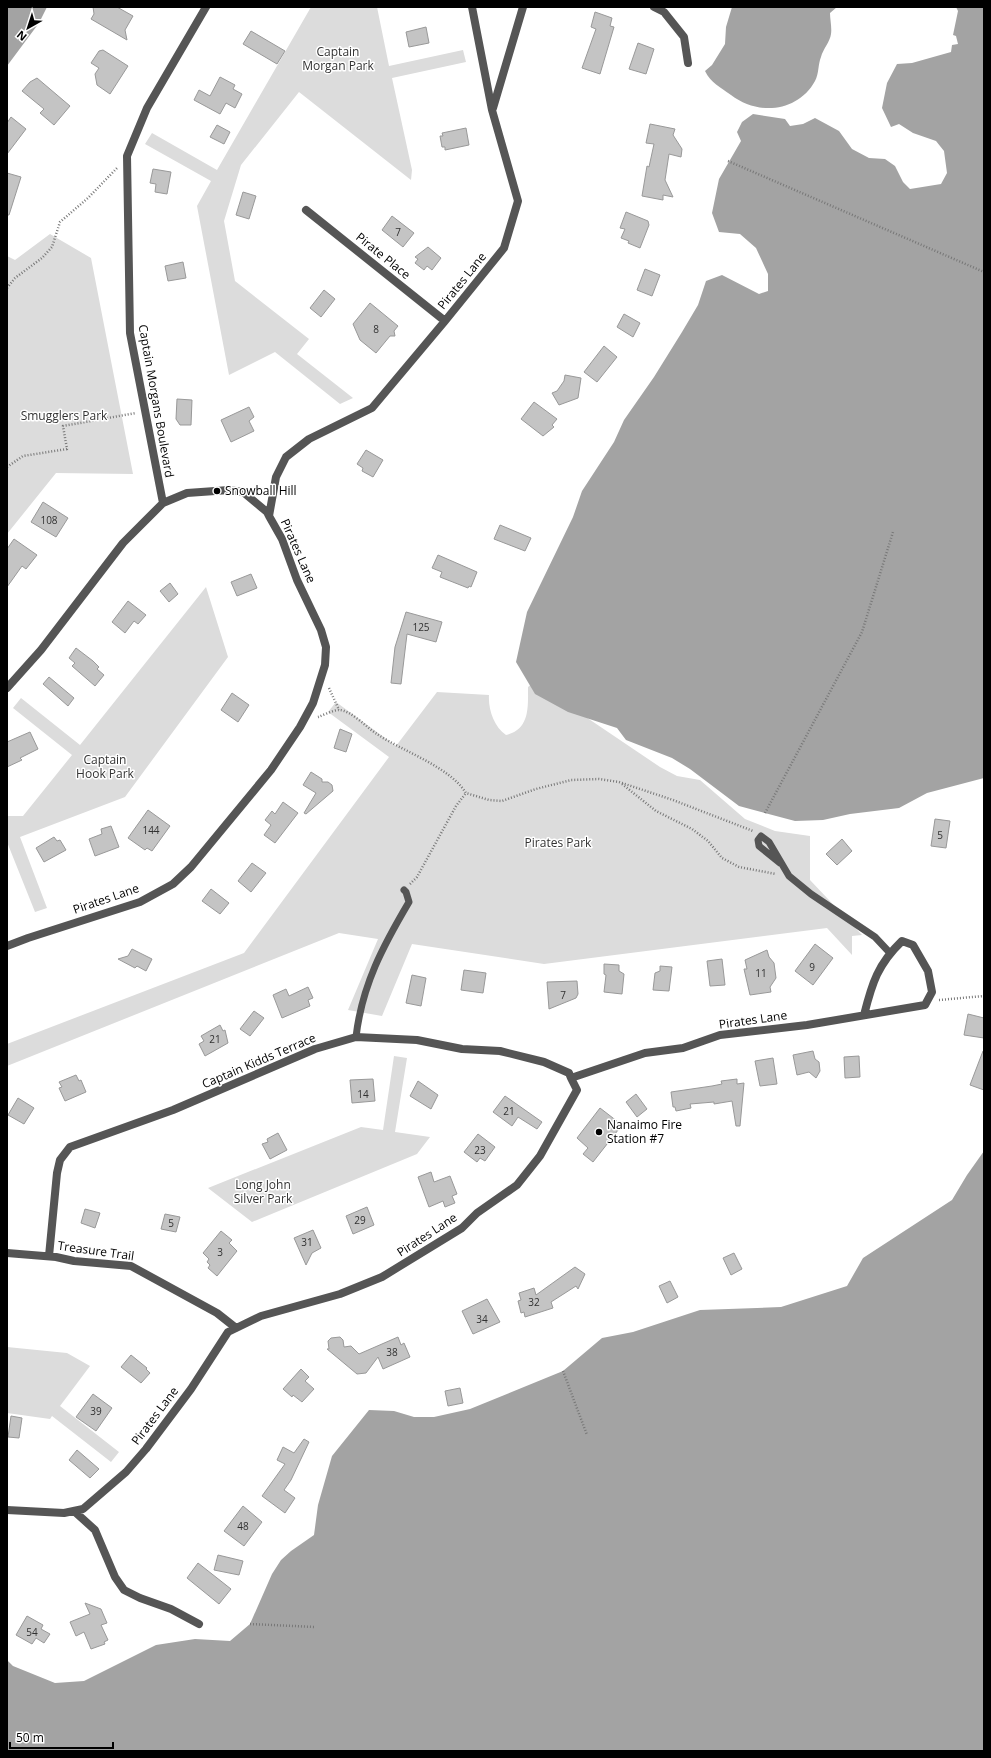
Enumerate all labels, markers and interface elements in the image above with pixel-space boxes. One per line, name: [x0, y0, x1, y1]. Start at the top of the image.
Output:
north arrow: [8, 8, 48, 48]
text: N: [13, 28, 30, 45]
park label: Captain Morgan Park: [302, 43, 375, 74]
house number: 7: [395, 225, 401, 239]
street label: Pirate Place: [353, 228, 414, 283]
street label: Pirates Lane: [433, 248, 490, 313]
house number: 8: [373, 322, 379, 336]
street label: Captain Morgans Boulevard: [135, 323, 178, 479]
park label: Smugglers Park: [21, 407, 108, 424]
place label: Snowball Hill: [225, 482, 297, 499]
marker: Snowball Hill: [212, 486, 222, 496]
house number: 108: [40, 513, 58, 527]
street label: Pirates Lane: [277, 516, 320, 586]
house number: 125: [412, 620, 430, 634]
park label: Captain Hook Park: [76, 751, 135, 782]
house number: 144: [142, 823, 160, 837]
house number: 5: [937, 828, 943, 842]
park label: Pirates Park: [525, 834, 592, 851]
street label: Pirates Lane: [71, 879, 141, 918]
house number: 9: [809, 960, 815, 974]
house number: 11: [755, 966, 767, 980]
house number: 7: [560, 988, 566, 1002]
street label: Pirates Lane: [718, 1006, 788, 1033]
street label: Captain Kidds Terrace: [199, 1029, 319, 1092]
house number: 21: [209, 1032, 221, 1046]
house number: 14: [357, 1087, 369, 1101]
house number: 21: [503, 1104, 515, 1118]
place label: Nanaimo Fire Station #7: [607, 1116, 682, 1147]
marker: Nanaimo Fire Station #7: [594, 1127, 604, 1137]
house number: 23: [474, 1143, 486, 1157]
park label: Long John Silver Park: [234, 1176, 293, 1207]
street label: Pirates Lane: [393, 1209, 460, 1260]
house number: 29: [354, 1213, 366, 1227]
house number: 5: [168, 1216, 174, 1230]
house number: 31: [301, 1235, 313, 1249]
street label: Treasure Trail: [57, 1237, 135, 1264]
house number: 3: [217, 1245, 223, 1259]
house number: 32: [528, 1295, 540, 1309]
house number: 34: [476, 1312, 488, 1326]
house number: 38: [386, 1345, 398, 1359]
street label: Pirates Lane: [127, 1383, 182, 1448]
house number: 39: [90, 1404, 102, 1418]
house number: 48: [237, 1519, 249, 1533]
house number: 54: [26, 1625, 38, 1639]
scale bar: [10, 1724, 113, 1750]
text: 50 m: [16, 1729, 44, 1746]

